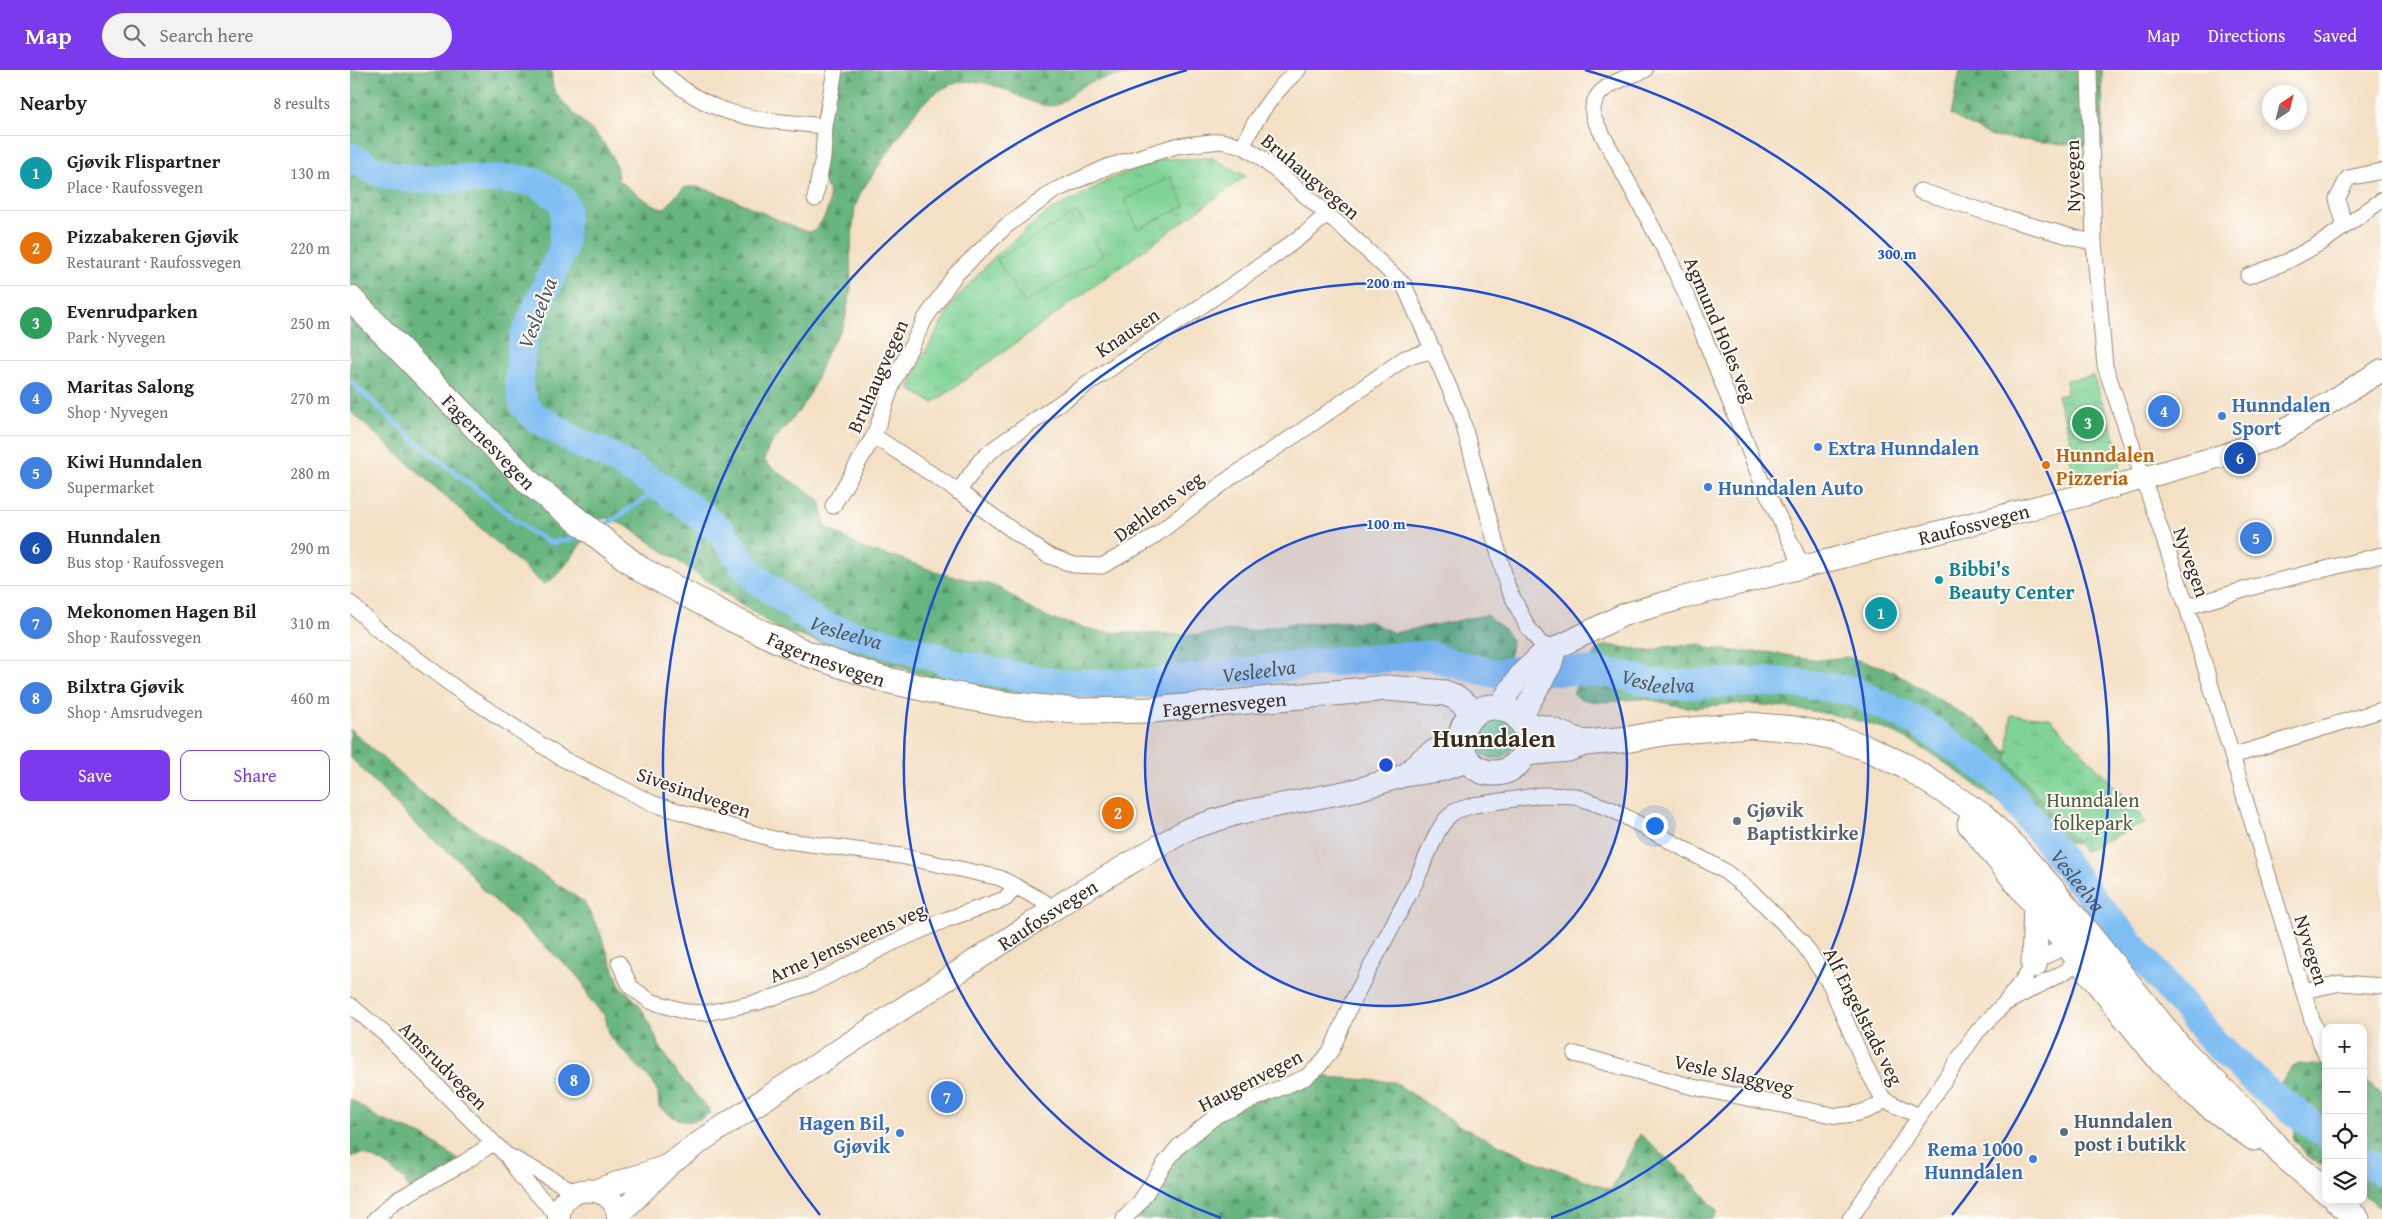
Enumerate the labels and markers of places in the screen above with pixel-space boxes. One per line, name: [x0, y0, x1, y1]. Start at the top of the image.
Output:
place label: Hunndalen Sport: [2232, 390, 2331, 442]
pin: 4: [2148, 392, 2180, 430]
pin: 3: [2072, 404, 2104, 442]
marker: Hunndalen Sport: [2216, 410, 2228, 422]
place label: Extra Hunndalen: [1828, 433, 1979, 462]
pin: 6: [2224, 439, 2256, 477]
place label: Hunndalen Pizzeria: [2056, 440, 2155, 492]
marker: Extra Hunndalen: [1812, 441, 1824, 453]
marker: Hunndalen Pizzeria: [2040, 459, 2052, 471]
place label: Hunndalen Auto: [1718, 473, 1864, 502]
marker: Hunndalen Auto: [1702, 481, 1714, 493]
pin: 5: [2240, 519, 2272, 557]
place label: Bibbi's Beauty Center: [1949, 554, 2075, 606]
marker: Bibbi's Beauty Center: [1933, 574, 1945, 586]
pin: 1: [1865, 594, 1897, 632]
centre of rings: [1377, 756, 1395, 774]
pin: 2: [1102, 794, 1134, 832]
place label: Gjøvik Baptistkirke: [1747, 795, 1859, 847]
marker: Gjøvik Baptistkirke: [1731, 815, 1743, 827]
pin: 8: [558, 1061, 590, 1099]
pin: 7: [931, 1078, 963, 1116]
place label: Hunndalen post i butikk: [2074, 1106, 2187, 1158]
place label: Hagen Bil, Gjøvik: [799, 1108, 891, 1160]
marker: Hunndalen post i butikk: [2058, 1126, 2070, 1138]
marker: Hagen Bil, Gjøvik: [894, 1127, 906, 1139]
place label: Rema 1000 Hunndalen: [1924, 1134, 2023, 1186]
marker: Rema 1000 Hunndalen: [2027, 1153, 2039, 1165]

